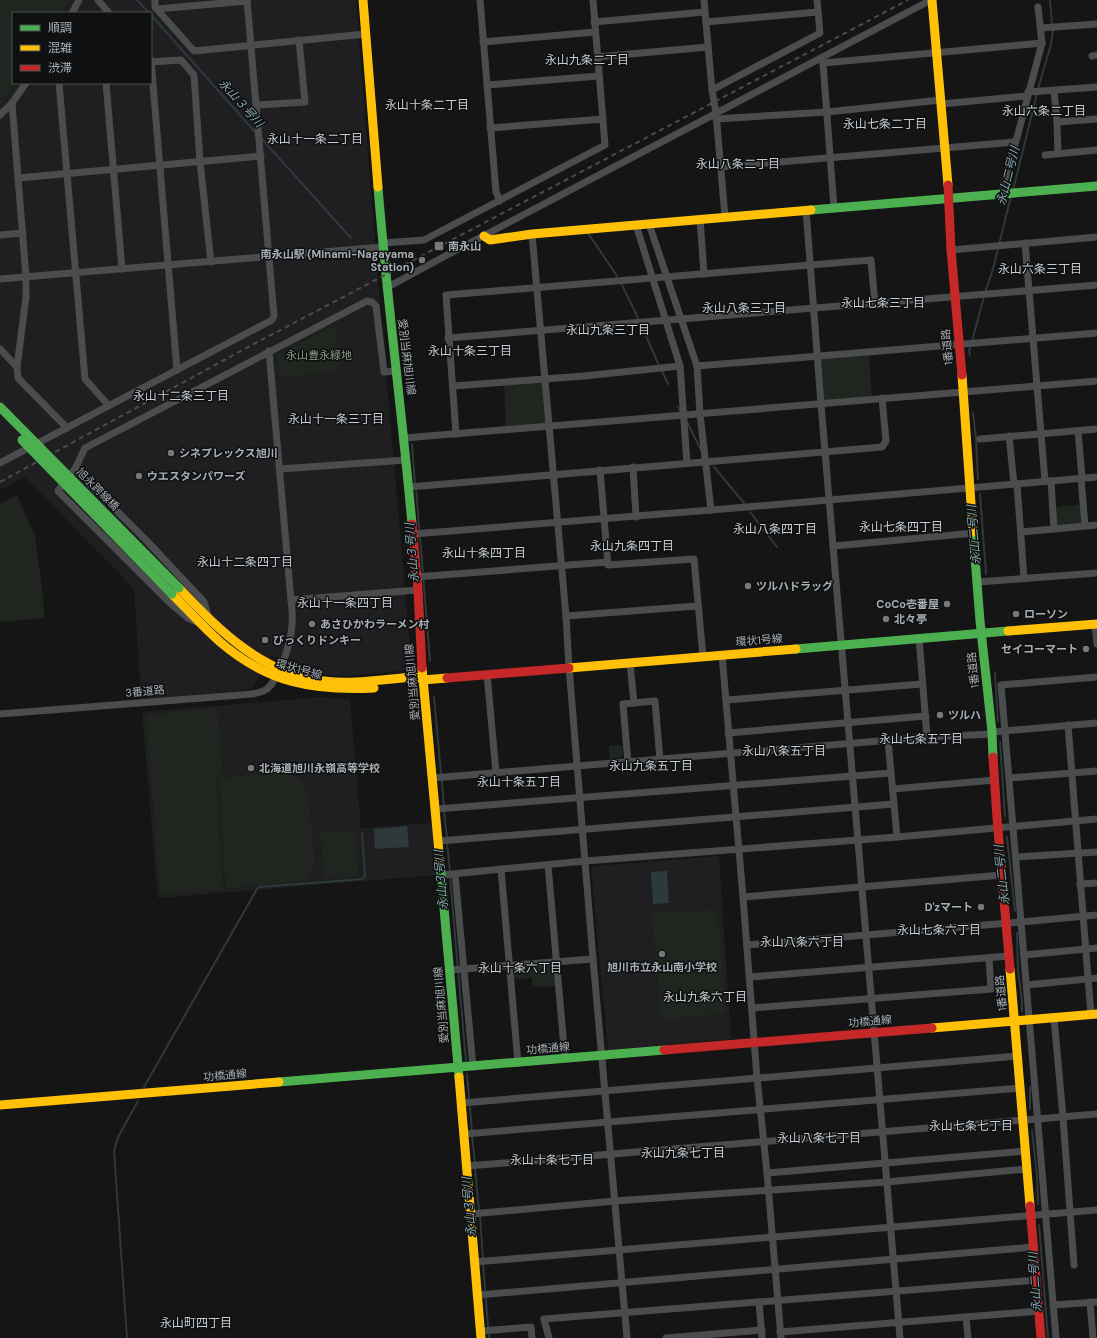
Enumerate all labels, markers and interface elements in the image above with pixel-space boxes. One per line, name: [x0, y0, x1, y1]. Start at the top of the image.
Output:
legend: [12, 12, 152, 84]
text: 順調: [48, 20, 72, 36]
text: 混雑: [48, 40, 72, 56]
district label: 永山九条二丁目: [545, 52, 629, 68]
text: 渋滞: [48, 60, 72, 76]
water label: 永山３号川: [215, 75, 268, 132]
district label: 永山十条二丁目: [385, 97, 469, 113]
district label: 永山六条二丁目: [1002, 103, 1086, 119]
district label: 永山七条二丁目: [843, 116, 927, 132]
district label: 永山十一条二丁目: [267, 131, 363, 147]
water label: 永山二号川: [993, 143, 1024, 207]
district label: 永山八条二丁目: [696, 156, 780, 172]
place label: 南永山: [448, 239, 481, 253]
marker: 南永山: [433, 240, 445, 252]
place label: 南永山駅 (Minami-Nagayama Station): [261, 247, 414, 274]
marker: 南永山駅 (Minami-Nagayama Station): [417, 255, 427, 265]
district label: 永山六条三丁目: [998, 261, 1082, 277]
district label: 永山七条三丁目: [841, 295, 925, 311]
district label: 永山八条三丁目: [702, 300, 786, 316]
street label: 愛別当麻旭川線: [395, 318, 419, 396]
district label: 永山九条三丁目: [566, 322, 650, 338]
street label: 1番道路: [938, 328, 956, 366]
district label: 永山十条三丁目: [428, 343, 512, 359]
park label: 永山豊永緑地: [286, 348, 352, 362]
district label: 永山十二条三丁目: [133, 388, 229, 404]
district label: 永山十一条三丁目: [288, 411, 384, 427]
place label: シネプレックス旭川: [179, 446, 278, 460]
marker: シネプレックス旭川: [166, 448, 176, 458]
street label: 旭永跨線橋: [74, 465, 122, 513]
place label: ウエスタンパワーズ: [147, 469, 245, 483]
marker: ウエスタンパワーズ: [134, 471, 144, 481]
water label: 永山二号川: [963, 502, 985, 566]
district label: 永山七条四丁目: [859, 519, 943, 535]
water label: 永山３号川: [401, 520, 423, 584]
district label: 永山八条四丁目: [733, 521, 817, 537]
district label: 永山九条四丁目: [590, 538, 674, 554]
district label: 永山十条四丁目: [442, 545, 526, 561]
district label: 永山十二条四丁目: [197, 554, 293, 570]
place label: ツルハドラッグ: [756, 579, 833, 593]
marker: ツルハドラッグ: [743, 581, 753, 591]
district label: 永山十一条四丁目: [297, 595, 393, 611]
place label: CoCo壱番屋: [876, 597, 939, 611]
marker: CoCo壱番屋: [942, 599, 952, 609]
place label: ローソン: [1024, 607, 1068, 621]
marker: ローソン: [1011, 609, 1021, 619]
place label: 北々亭: [894, 612, 927, 626]
marker: 北々亭: [881, 614, 891, 624]
place label: あさひかわラーメン村: [320, 617, 430, 631]
marker: あさひかわラーメン村: [307, 619, 317, 629]
street label: 環状1号線: [735, 631, 783, 649]
place label: びっくりドンキー: [273, 633, 361, 647]
marker: びっくりドンキー: [260, 635, 270, 645]
place label: セイコーマート: [1001, 642, 1078, 656]
street label: 愛別当麻旭川線: [402, 643, 422, 721]
marker: セイコーマート: [1081, 644, 1091, 654]
street label: 1番道路: [964, 651, 982, 689]
street label: 環状1号線: [274, 656, 324, 682]
street label: 3番道路: [125, 682, 165, 700]
place label: ツルハ: [948, 708, 981, 722]
marker: ツルハ: [935, 710, 945, 720]
district label: 永山七条五丁目: [879, 731, 963, 747]
district label: 永山八条五丁目: [742, 743, 826, 759]
district label: 永山九条五丁目: [609, 758, 693, 774]
place label: 北海道旭川永嶺高等学校: [259, 761, 380, 775]
marker: 北海道旭川永嶺高等学校: [246, 763, 256, 773]
district label: 永山十条五丁目: [477, 774, 561, 790]
water label: 永山二号川: [991, 842, 1013, 906]
water label: 永山３号川: [430, 847, 452, 911]
place label: D'zマート: [925, 900, 973, 914]
marker: D'zマート: [976, 902, 986, 912]
district label: 永山七条六丁目: [897, 922, 981, 938]
district label: 永山八条六丁目: [760, 934, 844, 950]
marker: 旭川市立永山南小学校: [657, 949, 667, 959]
district label: 永山十条六丁目: [478, 960, 562, 976]
place label: 旭川市立永山南小学校: [607, 960, 717, 974]
street label: 愛別当麻旭川線: [431, 966, 451, 1044]
street label: 1番道路: [992, 974, 1010, 1012]
district label: 永山九条六丁目: [663, 989, 747, 1005]
street label: 功橋通線: [847, 1012, 893, 1030]
street label: 功橋通線: [525, 1039, 571, 1057]
street label: 功橋通線: [202, 1066, 248, 1084]
district label: 永山七条七丁目: [929, 1118, 1013, 1134]
district label: 永山八条七丁目: [777, 1130, 861, 1146]
district label: 永山九条七丁目: [641, 1145, 725, 1161]
district label: 永山十条七丁目: [510, 1152, 594, 1168]
water label: 永山３号川: [458, 1174, 480, 1238]
water label: 永山二号川: [1025, 1250, 1045, 1312]
district label: 永山町四丁目: [160, 1315, 232, 1331]

